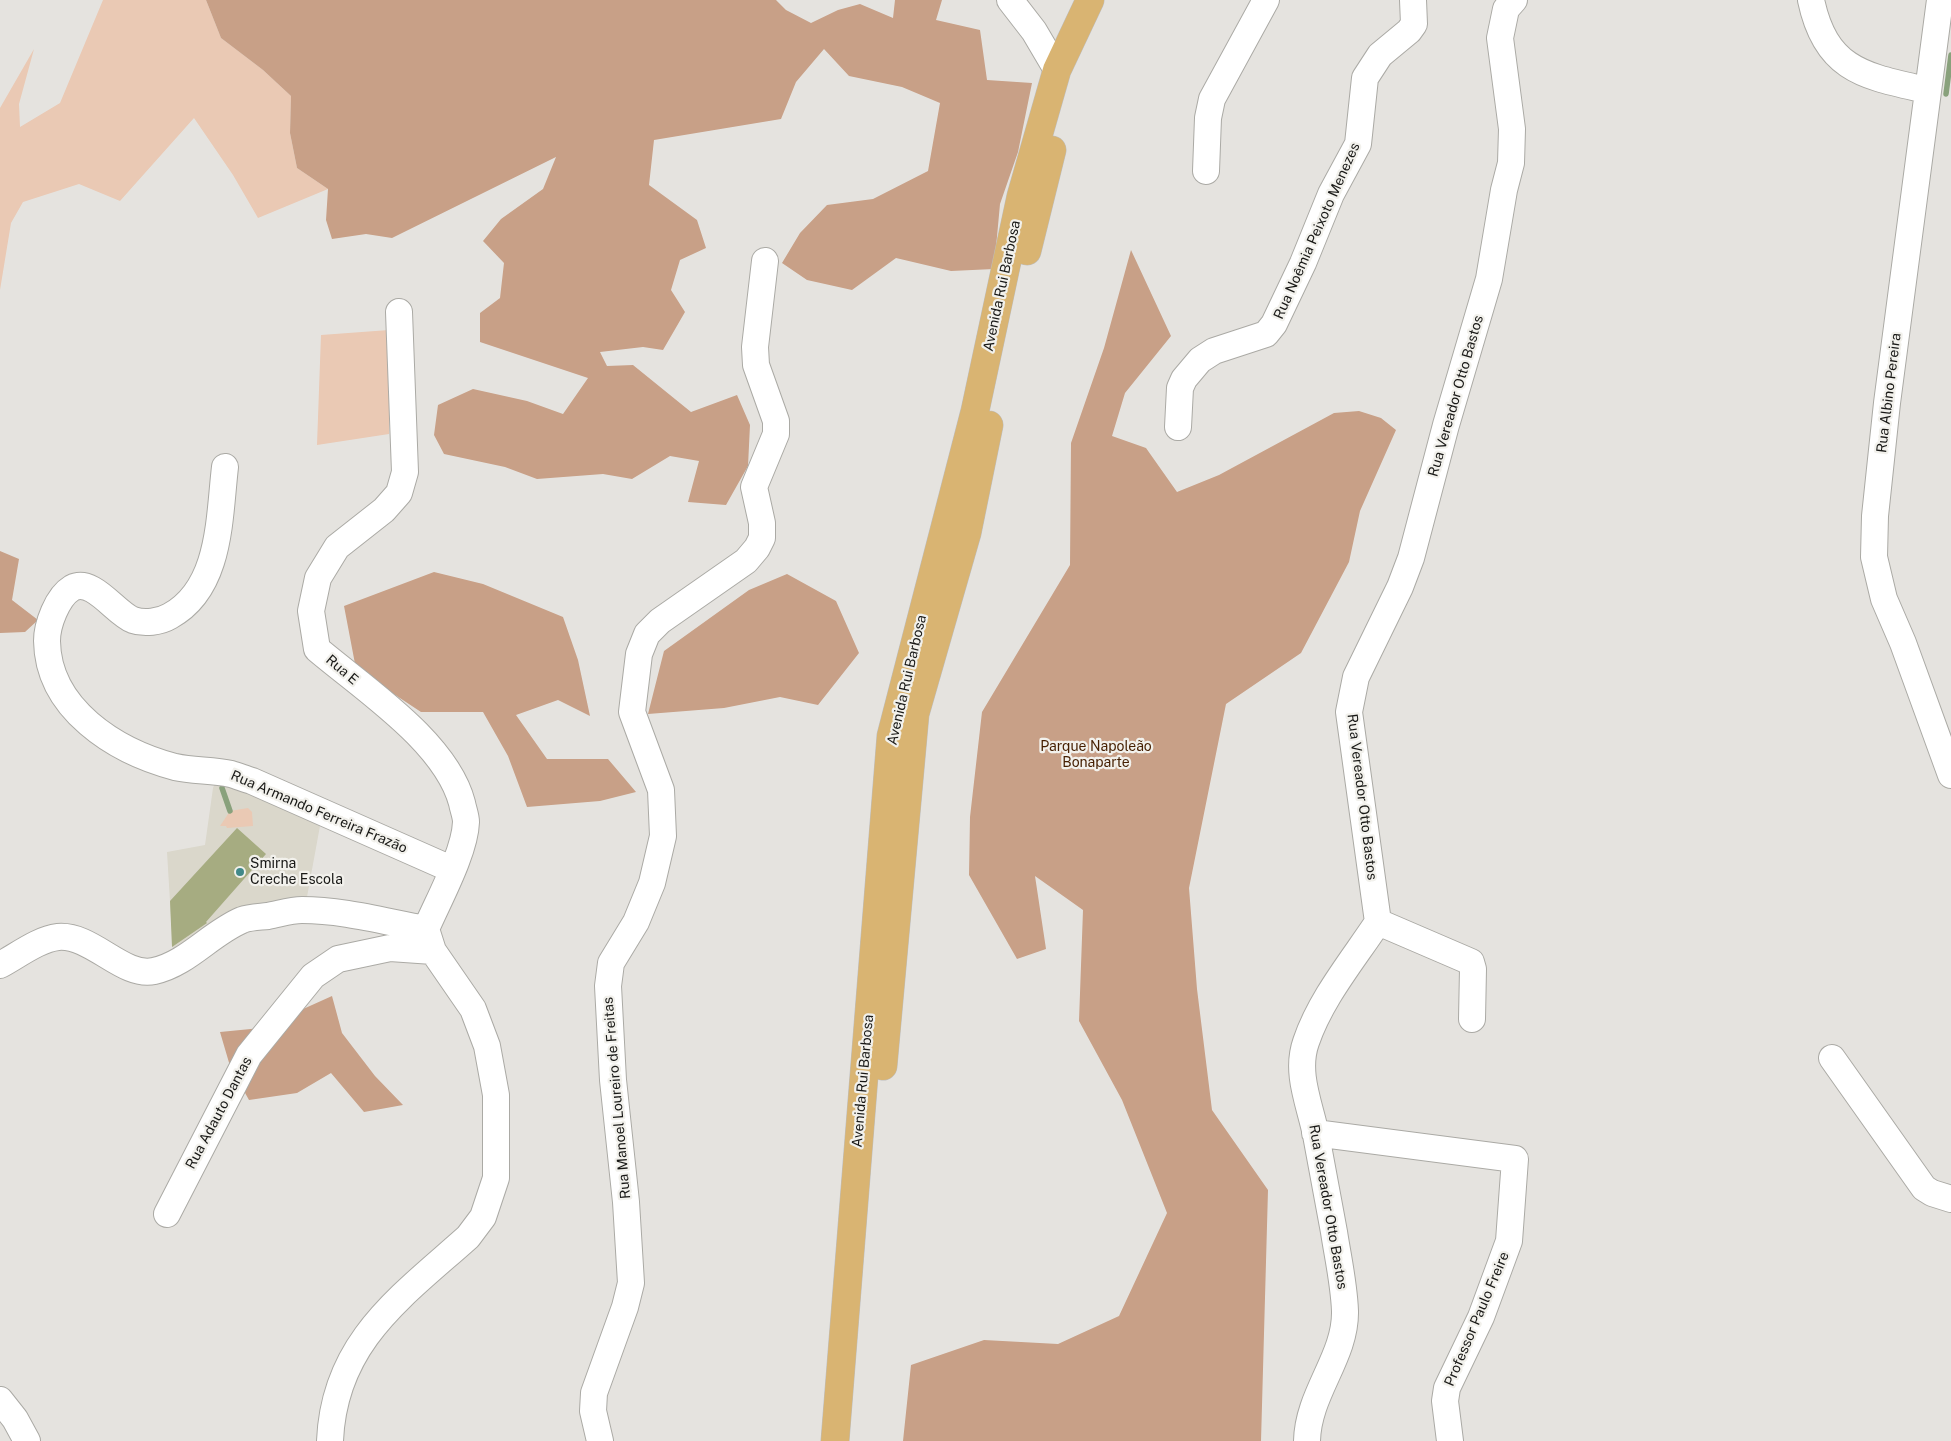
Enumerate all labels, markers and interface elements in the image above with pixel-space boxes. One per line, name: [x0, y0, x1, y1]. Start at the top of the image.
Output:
street label: Rua Noêmia Peixoto Menezes: [1270, 140, 1364, 322]
street label: Avenida Rui Barbosa: [980, 219, 1024, 353]
street label: Rua Vereador Otto Bastos: [1425, 313, 1487, 479]
street label: Rua Albino Pereira: [1873, 332, 1905, 454]
street label: Avenida Rui Barbosa: [884, 613, 930, 747]
street label: Rua E: [322, 652, 362, 688]
street label: Rua Vereador Otto Bastos: [1343, 713, 1381, 881]
park label: Parque Napoleão Bonaparte: [1040, 739, 1152, 772]
street label: Rua Armando Ferreira Frazão: [228, 767, 410, 857]
place label: Smirna Creche Escola: [250, 856, 343, 889]
marker: Smirna Creche Escola: [234, 866, 246, 878]
street label: Rua Manoel Loureiro de Freitas: [600, 996, 634, 1200]
street label: Avenida Rui Barbosa: [849, 1014, 877, 1148]
street label: Rua Adauto Dantas: [182, 1054, 256, 1172]
street label: Rua Vereador Otto Bastos: [1305, 1123, 1351, 1291]
street label: Professor Paulo Freire: [1441, 1249, 1513, 1389]

